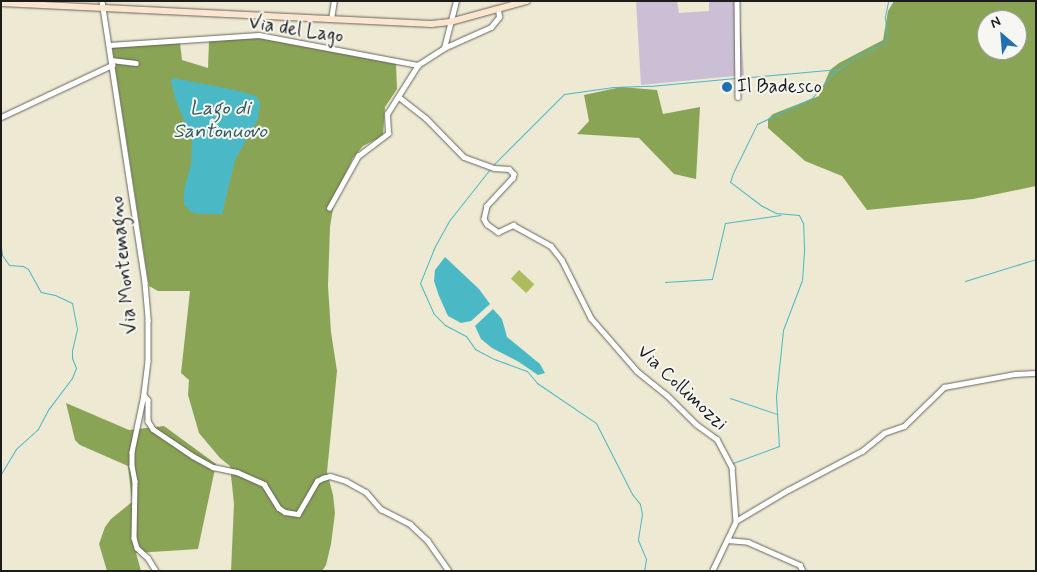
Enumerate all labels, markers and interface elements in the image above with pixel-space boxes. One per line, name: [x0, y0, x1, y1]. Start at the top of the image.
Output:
north arrow: [977, 10, 1027, 60]
street label: Via del Lago: [246, 11, 346, 49]
text: N: [987, 12, 1004, 33]
place label: Il Badesco: [737, 76, 819, 98]
marker: Il Badesco: [721, 81, 733, 93]
water label: Lago di Santonuovo: [173, 96, 267, 143]
street label: Via Montemagno: [105, 193, 143, 337]
street label: Via Collimozzi: [632, 340, 732, 436]

